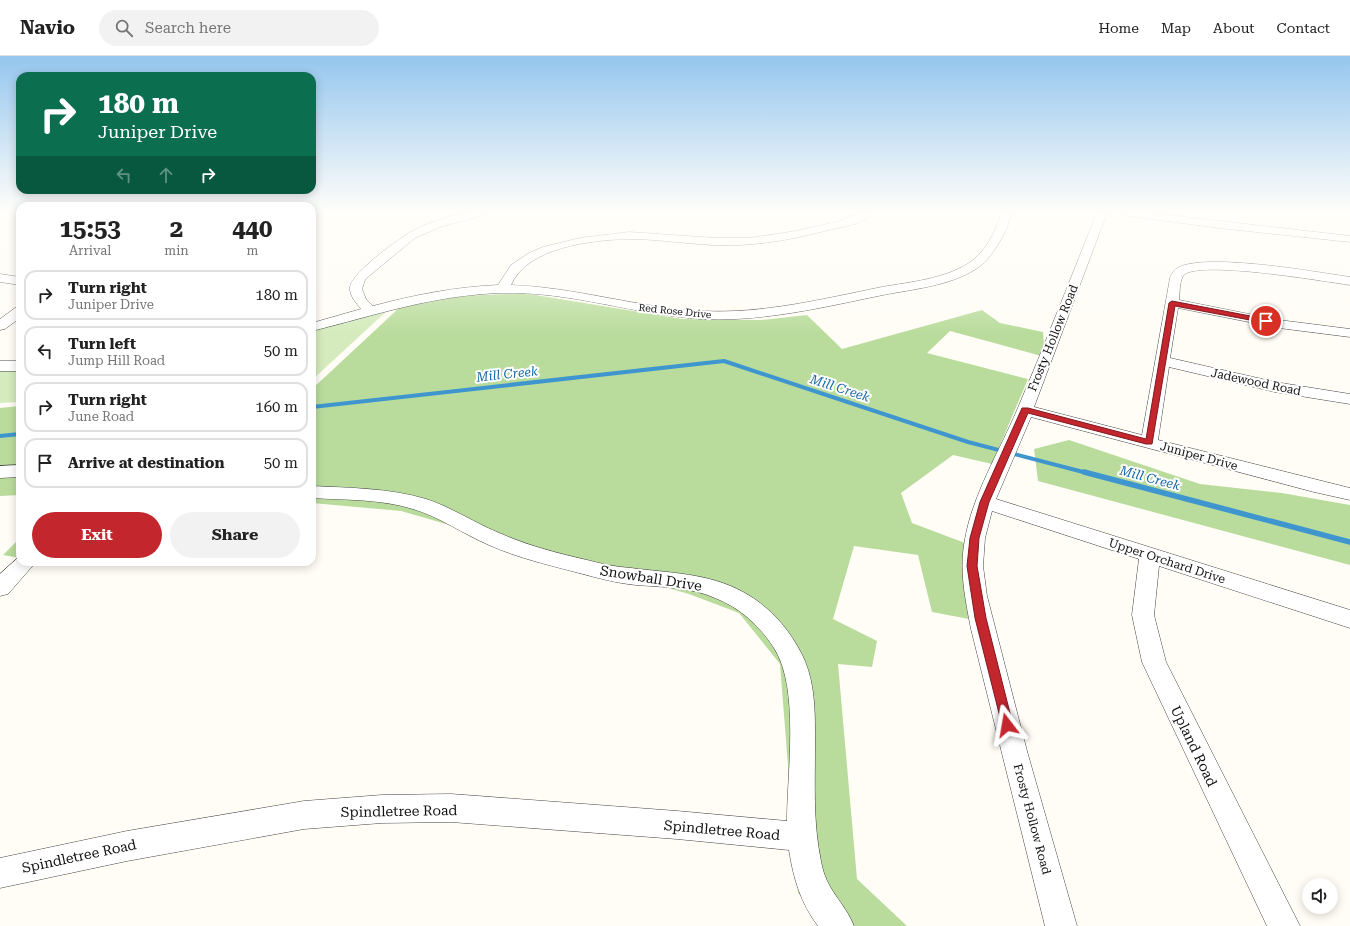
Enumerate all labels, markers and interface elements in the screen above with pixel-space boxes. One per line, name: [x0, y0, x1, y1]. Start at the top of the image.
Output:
search box: [99, 10, 379, 46]
text: Navio: [20, 16, 75, 39]
icon: search: [113, 17, 135, 39]
text: Search here: [145, 19, 231, 37]
text: Home: [1098, 20, 1139, 36]
text: Map: [1161, 20, 1191, 36]
text: About: [1213, 20, 1255, 36]
text: Contact: [1277, 20, 1330, 36]
text: 180 m: [98, 87, 179, 120]
icon: right: [32, 88, 84, 140]
text: Juniper Drive: [98, 121, 217, 142]
icon: left: [113, 164, 135, 186]
icon: ahead: [155, 164, 177, 186]
icon: right: [197, 164, 219, 186]
text: 15:53: [60, 215, 121, 243]
text: 2: [170, 215, 183, 243]
text: 440: [232, 215, 273, 243]
text: Arrival: [69, 243, 111, 258]
text: min: [164, 243, 189, 258]
text: m: [246, 243, 258, 258]
text: Turn right: [68, 279, 147, 297]
street label: Frosty Hollow Road: [1025, 282, 1081, 393]
icon: right: [34, 284, 56, 306]
text: 180 m: [255, 286, 298, 304]
text: Juniper Drive: [68, 297, 154, 312]
street label: Red Rose Drive: [638, 302, 712, 320]
pin: [1249, 304, 1283, 338]
icon: arrive: [1255, 310, 1277, 332]
text: Turn left: [68, 335, 136, 353]
icon: left: [34, 340, 56, 362]
text: 50 m: [264, 342, 298, 360]
text: Jump Hill Road: [68, 353, 165, 368]
water label: Mill Creek: [474, 363, 539, 385]
street label: Jadewood Road: [1210, 366, 1303, 398]
water label: Mill Creek: [807, 371, 873, 405]
text: Turn right: [68, 391, 147, 409]
icon: right: [34, 396, 56, 418]
text: 160 m: [255, 398, 298, 416]
text: June Road: [68, 409, 134, 424]
street label: Juniper Drive: [1159, 439, 1240, 473]
icon: arrive: [34, 452, 56, 474]
text: Arrive at destination: [68, 454, 224, 472]
text: 50 m: [264, 454, 298, 472]
water label: Mill Creek: [1117, 462, 1183, 493]
button: Exit: [32, 512, 162, 558]
button: Share: [170, 512, 300, 558]
street label: Upper Orchard Drive: [1107, 536, 1227, 587]
street label: Snowball Drive: [599, 562, 703, 594]
street label: Upland Road: [1168, 703, 1220, 789]
position arrow: [986, 704, 1028, 746]
street label: Frosty Hollow Road: [1010, 762, 1054, 876]
street label: Spindletree Road: [341, 802, 457, 820]
street label: Spindletree Road: [663, 817, 781, 843]
street label: Spindletree Road: [20, 836, 138, 876]
map controls: [1302, 878, 1338, 914]
button: sound: [1302, 878, 1338, 914]

